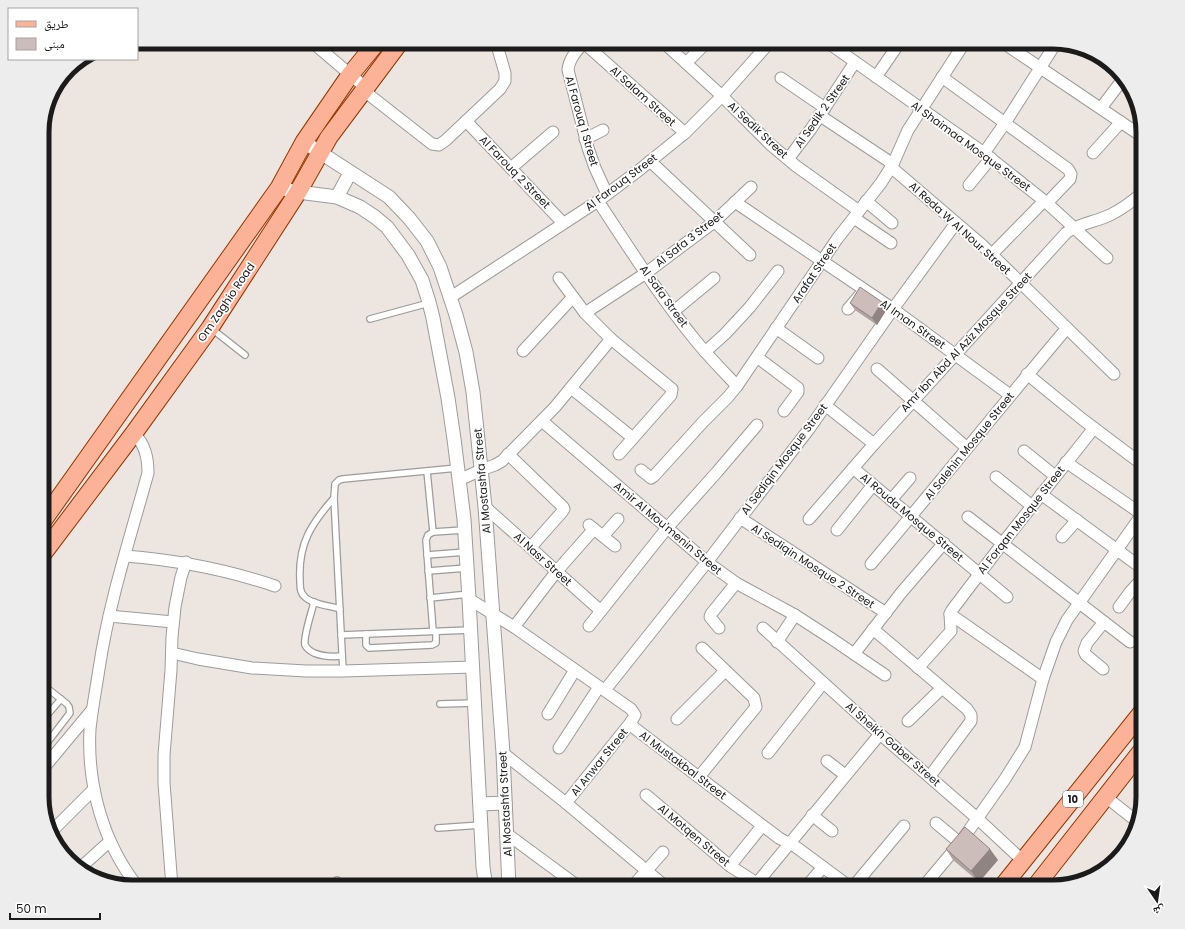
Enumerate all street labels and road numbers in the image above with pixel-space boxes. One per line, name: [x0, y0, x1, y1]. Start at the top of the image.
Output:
street label: Al Salam Street: [607, 62, 679, 130]
street label: Al Sedik 2 Street: [791, 71, 853, 151]
street label: Al Farouq 1 Street: [561, 74, 603, 168]
street label: Al Shaimaa Mosque Street: [908, 97, 1034, 195]
street label: Al Sedik Street: [724, 98, 792, 162]
street label: Al Farouq 2 Street: [476, 132, 554, 212]
street label: Al Farouq Street: [582, 149, 660, 215]
street label: Al Reda W Al Nour Street: [906, 178, 1014, 278]
street label: Al Safa 3 Street: [652, 207, 726, 271]
street label: Arafat Street: [788, 240, 840, 306]
street label: Om Zaghio Road: [194, 259, 258, 345]
street label: Al Safa Street: [636, 262, 692, 330]
street label: Amr Ibn Abd Al Aziz Mosque Street: [897, 269, 1035, 415]
street label: Al Iman Street: [877, 295, 949, 353]
street label: Al Salehin Mosque Street: [920, 389, 1018, 503]
street label: Al Sediqin Mosque Street: [737, 400, 831, 518]
street label: Al Mostashfa Street: [469, 428, 495, 534]
street label: Al Forqan Mosque Street: [974, 463, 1068, 577]
street label: Al Rouda Mosque Street: [857, 469, 967, 565]
street label: Amir Al Mou'menin Street: [610, 478, 726, 578]
street label: Al Sediqin Mosque 2 Street: [748, 520, 878, 612]
street label: Al Nasr Street: [510, 529, 576, 589]
street label: Al Sheikh Gaber Street: [842, 698, 944, 790]
street label: Al Anwar Street: [567, 725, 631, 799]
street label: Al Mustakbal Street: [636, 727, 730, 803]
street label: Al Mostashfa Street: [494, 751, 516, 857]
road number: 10: [1063, 791, 1083, 807]
street label: Al Motqen Street: [654, 800, 734, 870]

